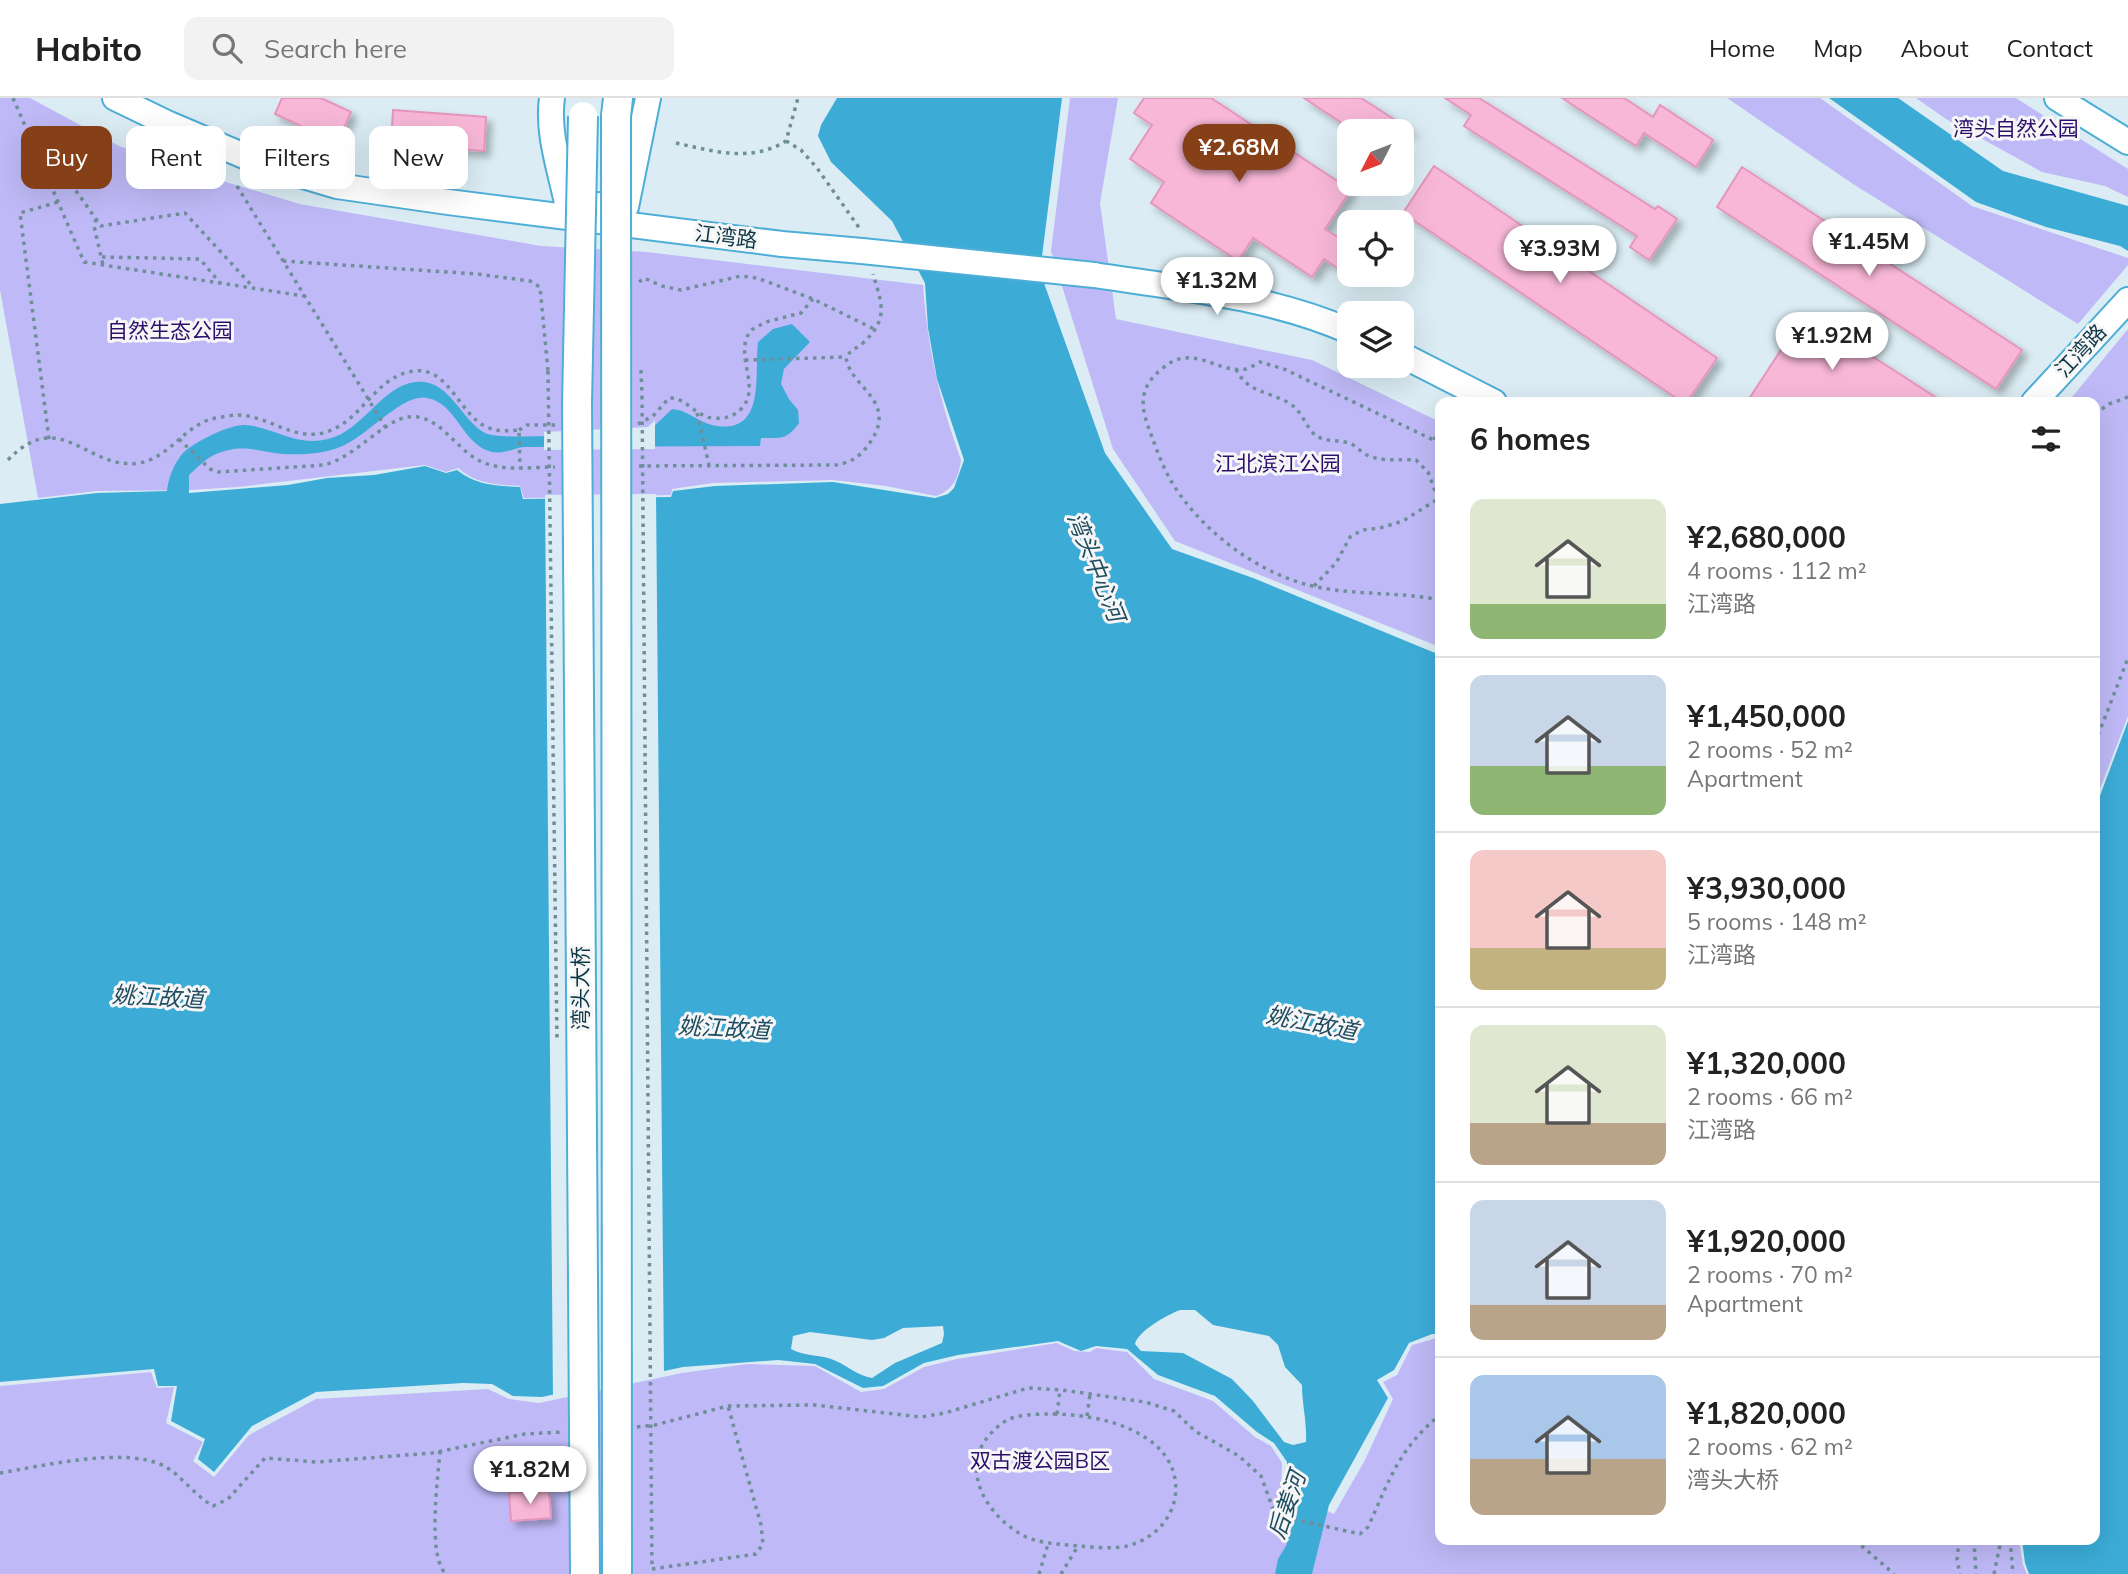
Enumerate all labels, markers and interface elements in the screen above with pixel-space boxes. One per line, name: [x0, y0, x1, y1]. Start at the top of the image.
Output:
search box: [184, 17, 674, 80]
text: Habito: [35, 28, 142, 69]
icon: search: [208, 29, 246, 67]
text: Search here: [264, 32, 407, 65]
text: Home: [1709, 33, 1775, 63]
text: Map: [1813, 33, 1863, 63]
text: About: [1901, 33, 1969, 63]
text: Contact: [2007, 33, 2093, 63]
park label: 湾头自然公园: [1953, 115, 2079, 141]
north arrow: [1337, 119, 1414, 196]
map controls: [1337, 119, 1414, 378]
pin: ¥2.68M: [1182, 125, 1296, 184]
chip: Buy: [21, 126, 112, 189]
chip: Rent: [126, 126, 226, 189]
chip: Filters: [240, 126, 355, 189]
chip: New: [369, 126, 468, 189]
text: ¥2.68M: [1199, 132, 1279, 161]
button: locate: [1337, 210, 1414, 287]
pin: ¥1.45M: [1812, 218, 1926, 278]
street label: 江湾路: [693, 219, 759, 253]
pin: ¥3.93M: [1503, 226, 1617, 285]
text: ¥1.45M: [1829, 226, 1909, 255]
text: ¥3.93M: [1520, 233, 1600, 262]
pin: ¥1.32M: [1160, 258, 1274, 317]
text: ¥1.32M: [1177, 265, 1257, 294]
button: layers: [1337, 301, 1414, 378]
pin: ¥1.92M: [1775, 313, 1889, 372]
park label: 自然生态公园: [107, 317, 233, 343]
street label: 江湾路: [2049, 318, 2111, 382]
text: ¥1.92M: [1792, 320, 1872, 349]
text: 6 homes: [1470, 420, 1591, 458]
icon: filters: [2027, 420, 2065, 458]
park label: 江北滨江公园: [1215, 450, 1341, 476]
water label: 湾头中心河: [1061, 508, 1133, 629]
text: ¥2,680,000: [1687, 518, 1846, 556]
icon: home: [1526, 527, 1610, 611]
text: 4 rooms · 112 m²: [1687, 556, 1867, 585]
text: 江湾路: [1687, 589, 1756, 618]
text: ¥1,450,000: [1687, 697, 1846, 735]
icon: home: [1526, 703, 1610, 787]
text: 2 rooms · 52 m²: [1687, 735, 1853, 764]
text: Apartment: [1687, 764, 1803, 793]
text: ¥3,930,000: [1687, 869, 1846, 907]
icon: home: [1526, 878, 1610, 962]
text: 5 rooms · 148 m²: [1687, 907, 1867, 936]
text: 江湾路: [1687, 940, 1756, 969]
street label: 湾头大桥: [567, 946, 593, 1030]
water label: 姚江故道: [111, 980, 208, 1014]
water label: 姚江故道: [1264, 999, 1363, 1046]
water label: 姚江故道: [677, 1011, 774, 1045]
text: ¥1,320,000: [1687, 1044, 1846, 1082]
icon: home: [1526, 1053, 1610, 1137]
text: 2 rooms · 66 m²: [1687, 1082, 1853, 1111]
text: 江湾路: [1687, 1115, 1756, 1144]
text: ¥1,920,000: [1687, 1222, 1846, 1260]
icon: home: [1526, 1228, 1610, 1312]
text: 2 rooms · 70 m²: [1687, 1260, 1853, 1289]
text: Apartment: [1687, 1289, 1803, 1318]
text: ¥1,820,000: [1687, 1394, 1846, 1432]
icon: home: [1526, 1403, 1610, 1487]
text: 2 rooms · 62 m²: [1687, 1432, 1853, 1461]
pin: ¥1.82M: [473, 1446, 587, 1506]
park label: 双古渡公园B区: [970, 1447, 1110, 1473]
text: ¥1.82M: [490, 1454, 570, 1483]
water label: 后姜河: [1262, 1464, 1313, 1542]
text: 湾头大桥: [1687, 1465, 1779, 1494]

